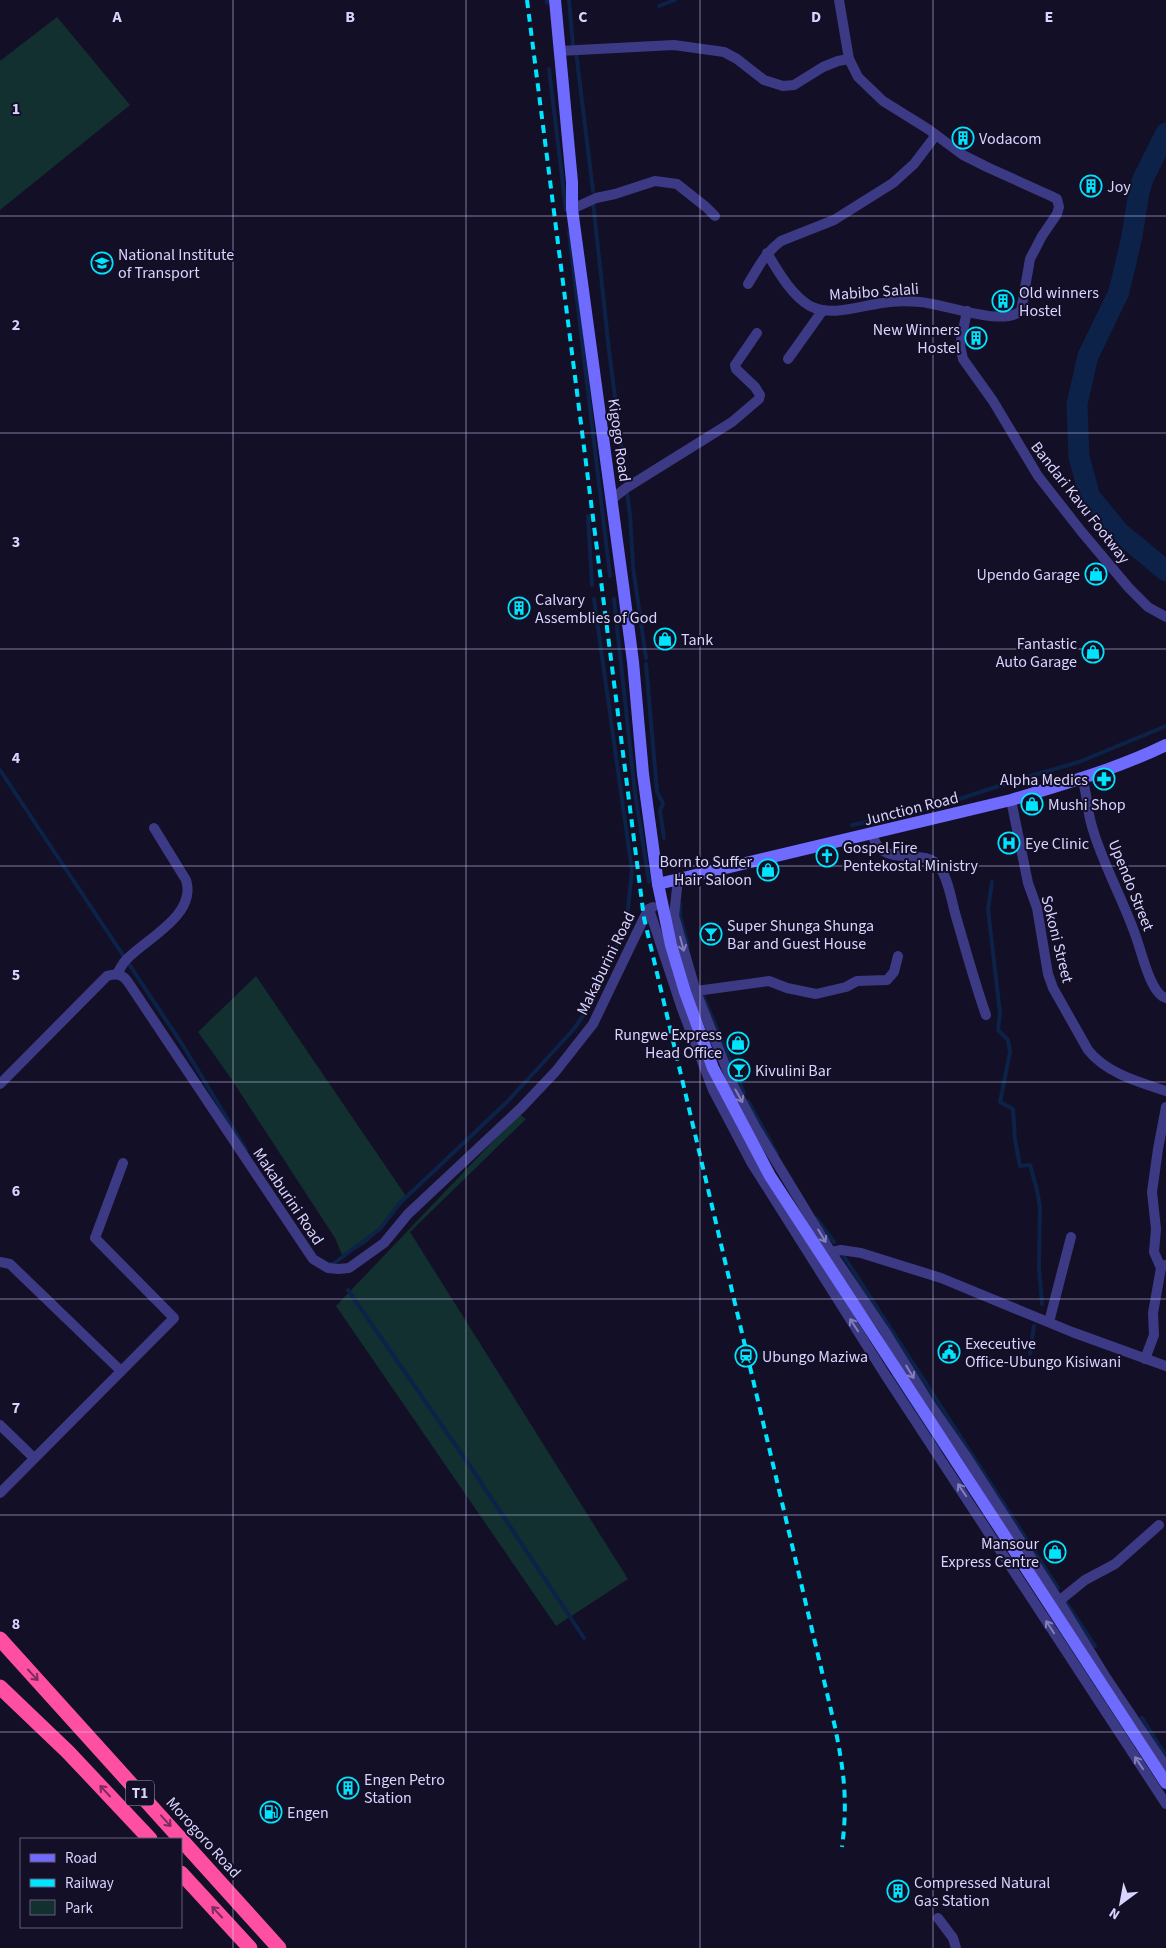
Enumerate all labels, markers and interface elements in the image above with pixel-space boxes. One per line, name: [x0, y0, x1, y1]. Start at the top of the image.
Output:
text: A: [111, 6, 122, 28]
text: B: [345, 6, 355, 28]
text: C: [578, 6, 588, 28]
text: D: [811, 6, 821, 28]
text: E: [1045, 6, 1053, 28]
text: 1: [12, 98, 20, 120]
building icon: Vodacom: [951, 126, 975, 150]
place label: Vodacom: [979, 128, 1042, 150]
building icon: Joy: [1079, 174, 1103, 198]
place label: Joy: [1107, 176, 1131, 198]
place label: National Institute of Transport: [118, 244, 234, 284]
school or university icon: National Institute of Transport: [90, 251, 114, 275]
street label: Mabibo Salali: [828, 278, 920, 306]
place label: Old winners Hostel: [1019, 282, 1099, 322]
building icon: Old winners Hostel: [991, 289, 1015, 313]
text: 2: [12, 314, 20, 336]
place label: New Winners Hostel: [873, 319, 960, 359]
building icon: New Winners Hostel: [964, 326, 988, 350]
street label: Kigogo Road: [602, 397, 636, 483]
street label: Bandari Kavu Footway: [1025, 437, 1135, 569]
text: 3: [12, 531, 20, 553]
shop icon: Upendo Garage: [1084, 562, 1108, 586]
place label: Upendo Garage: [976, 564, 1080, 586]
place label: Calvary Assemblies of God: [535, 589, 657, 629]
building icon: Calvary Assemblies of God: [507, 596, 531, 620]
shop icon: Tank: [653, 627, 677, 651]
place label: Tank: [681, 629, 713, 651]
place label: Fantastic Auto Garage: [996, 633, 1077, 673]
shop icon: Fantastic Auto Garage: [1081, 640, 1105, 664]
text: 4: [12, 747, 21, 769]
pharmacy icon: Alpha Medics: [1092, 767, 1116, 791]
place label: Alpha Medics: [1000, 769, 1088, 791]
street label: Junction Road: [862, 787, 961, 831]
shop icon: Mushi Shop: [1020, 792, 1044, 816]
place label: Mushi Shop: [1048, 794, 1126, 816]
hospital icon: Eye Clinic: [997, 831, 1021, 855]
place label: Eye Clinic: [1025, 833, 1089, 855]
street label: Upendo Street: [1103, 836, 1160, 935]
place label: Gospel Fire Pentekostal Ministry: [843, 837, 979, 877]
church icon: Gospel Fire Pentekostal Ministry: [815, 844, 839, 868]
place label: Born to Suffer Hair Saloon: [660, 851, 752, 891]
shop icon: Born to Suffer Hair Saloon: [756, 858, 780, 882]
street label: Sokoni Street: [1036, 893, 1079, 986]
street label: Makaburini Road: [571, 908, 641, 1019]
place label: Super Shunga Shunga Bar and Guest House: [727, 915, 874, 955]
bar icon: Super Shunga Shunga Bar and Guest House: [699, 922, 723, 946]
one-way arrow: [677, 936, 687, 952]
text: 5: [12, 964, 20, 986]
place label: Rungwe Express Head Office: [614, 1024, 722, 1064]
shop icon: Rungwe Express Head Office: [726, 1031, 750, 1055]
bar icon: Kivulini Bar: [727, 1058, 751, 1082]
place label: Kivulini Bar: [755, 1060, 832, 1082]
one-way arrow: [734, 1088, 744, 1103]
street label: Makaburini Road: [248, 1144, 329, 1249]
text: 6: [12, 1180, 20, 1202]
one-way arrow: [817, 1228, 827, 1242]
one-way arrow: [849, 1319, 859, 1333]
place label: Execeutive Office-Ubungo Kisiwani: [965, 1333, 1121, 1373]
public building icon: Execeutive Office-Ubungo Kisiwani: [937, 1340, 961, 1364]
station icon: Ubungo Maziwa: [734, 1344, 758, 1368]
place label: Ubungo Maziwa: [762, 1346, 868, 1368]
one-way arrow: [905, 1365, 915, 1379]
text: 7: [12, 1397, 20, 1419]
one-way arrow: [957, 1484, 967, 1498]
place label: Mansour Express Centre: [941, 1533, 1039, 1573]
shop icon: Mansour Express Centre: [1043, 1540, 1067, 1564]
text: 8: [12, 1613, 20, 1635]
one-way arrow: [1045, 1620, 1055, 1634]
one-way arrow: [27, 1669, 39, 1682]
one-way arrow: [1134, 1756, 1144, 1770]
place label: Engen Petro Station: [364, 1769, 445, 1809]
building icon: Engen Petro Station: [336, 1776, 360, 1800]
road number: T1: [126, 1780, 154, 1806]
one-way arrow: [99, 1785, 111, 1797]
street label: Morogoro Road: [161, 1792, 246, 1883]
fuel station icon: Engen: [259, 1800, 283, 1824]
place label: Engen: [287, 1802, 329, 1824]
one-way arrow: [160, 1815, 172, 1828]
legend: [20, 1838, 182, 1928]
text: Road: [65, 1848, 97, 1869]
place label: Compressed Natural Gas Station: [914, 1872, 1050, 1912]
text: Railway: [65, 1873, 114, 1894]
north arrow: [1096, 1878, 1146, 1928]
building icon: Compressed Natural Gas Station: [886, 1879, 910, 1903]
text: Park: [65, 1898, 94, 1919]
text: N: [1105, 1902, 1124, 1924]
one-way arrow: [211, 1905, 223, 1918]

